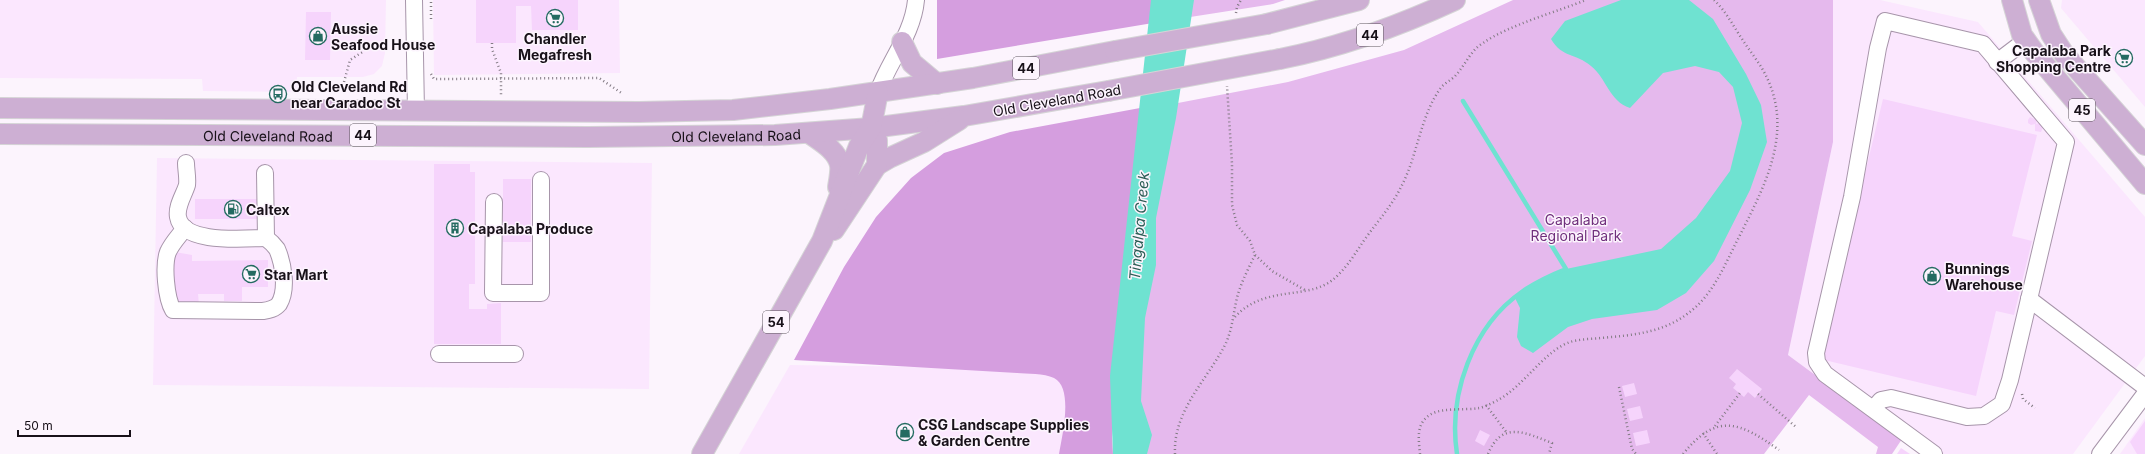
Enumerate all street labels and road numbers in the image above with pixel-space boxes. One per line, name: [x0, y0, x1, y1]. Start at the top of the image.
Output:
road number: 44: [1357, 24, 1383, 46]
road number: 44: [1013, 57, 1039, 79]
street label: Old Cleveland Road: [992, 80, 1122, 120]
road number: 45: [2069, 99, 2095, 121]
road number: 44: [350, 124, 376, 146]
street label: Old Cleveland Road: [671, 125, 801, 145]
street label: Old Cleveland Road: [203, 127, 333, 144]
road number: 54: [763, 311, 789, 333]

